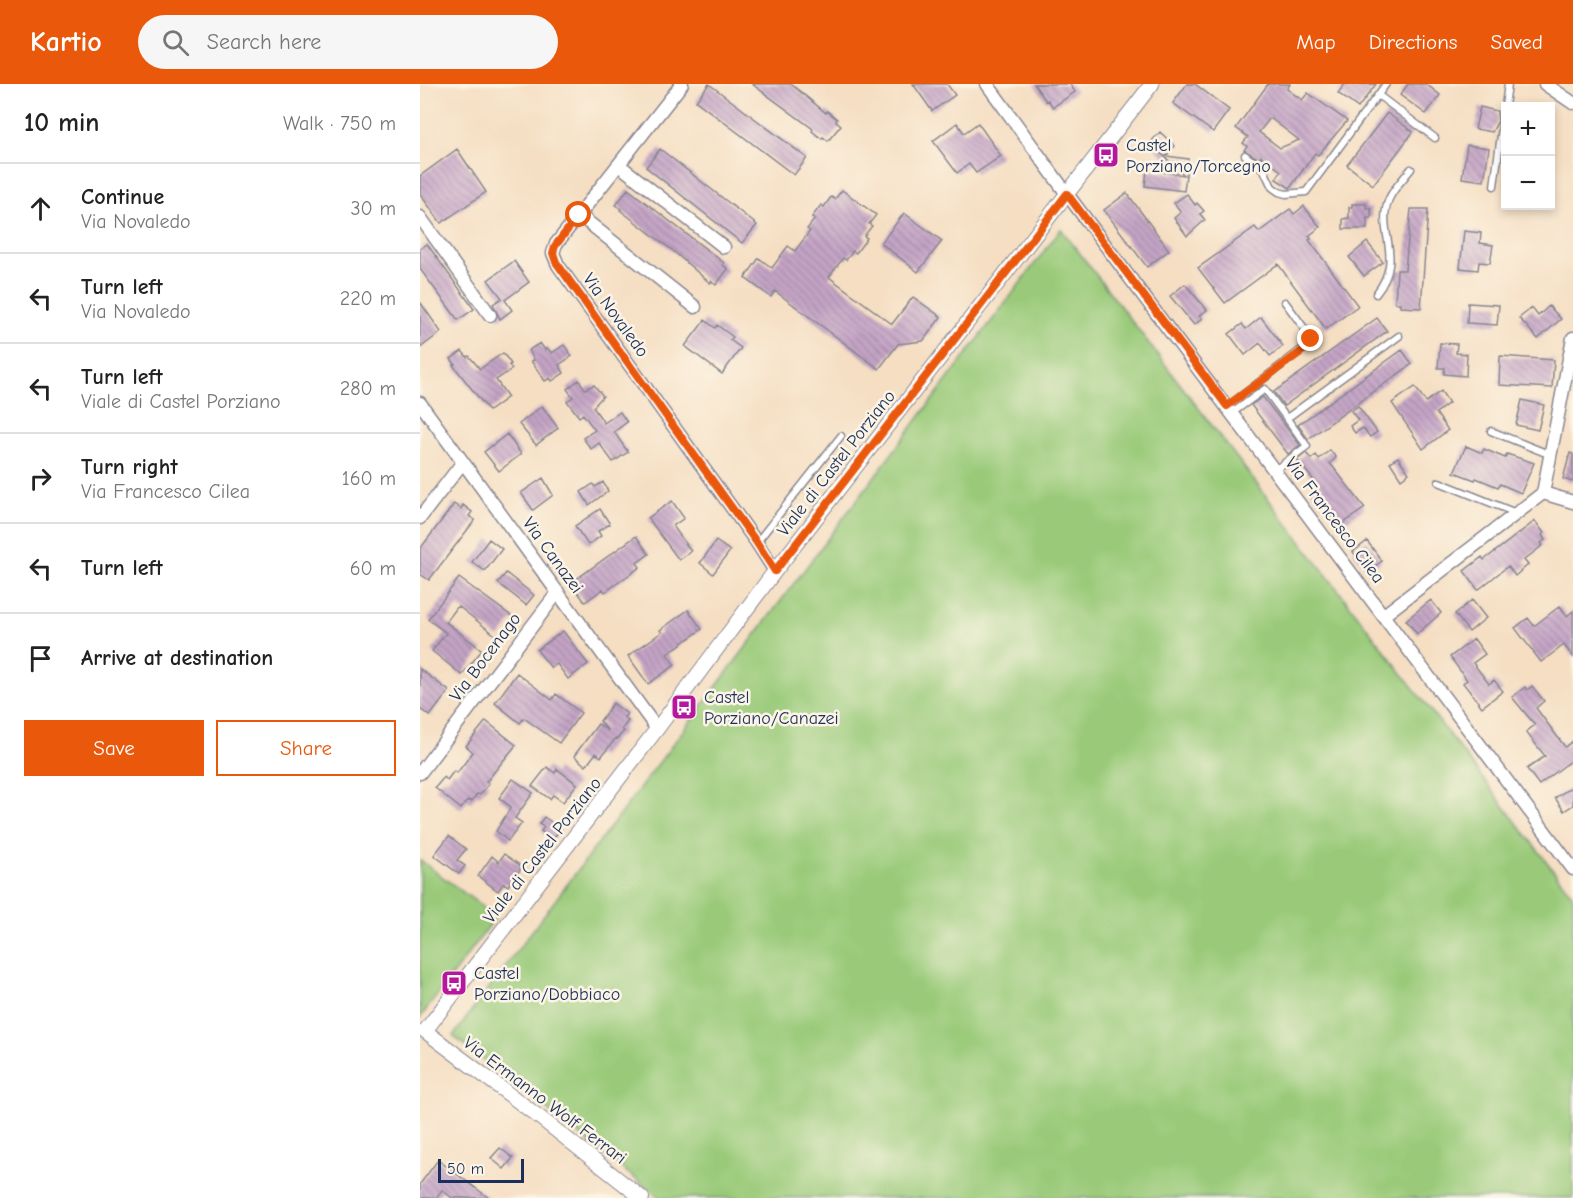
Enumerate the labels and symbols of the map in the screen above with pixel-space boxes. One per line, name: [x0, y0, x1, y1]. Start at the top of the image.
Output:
place label: Castel Porziano/Torcegno: [1126, 135, 1271, 177]
bus stop icon: Castel Porziano/Torcegno: [1091, 140, 1121, 170]
route start: [565, 201, 591, 227]
street label: Via Novaledo: [578, 269, 653, 361]
route end: [1297, 325, 1323, 351]
street label: Viale di Castel Porziano: [773, 386, 900, 541]
street label: Via Francesco Cilea: [1280, 453, 1389, 587]
street label: Via Canazei: [518, 513, 587, 598]
street label: Via Bocenago: [445, 609, 526, 706]
place label: Castel Porziano/Canazei: [704, 687, 839, 729]
bus stop icon: Castel Porziano/Canazei: [669, 692, 699, 722]
street label: Viale di Castel Porziano: [479, 773, 606, 928]
place label: Castel Porziano/Dobbiaco: [474, 963, 620, 1005]
bus stop icon: Castel Porziano/Dobbiaco: [439, 968, 469, 998]
street label: Via Ermanno Wolf Ferrari: [459, 1032, 630, 1169]
scale bar: [438, 1156, 524, 1184]

